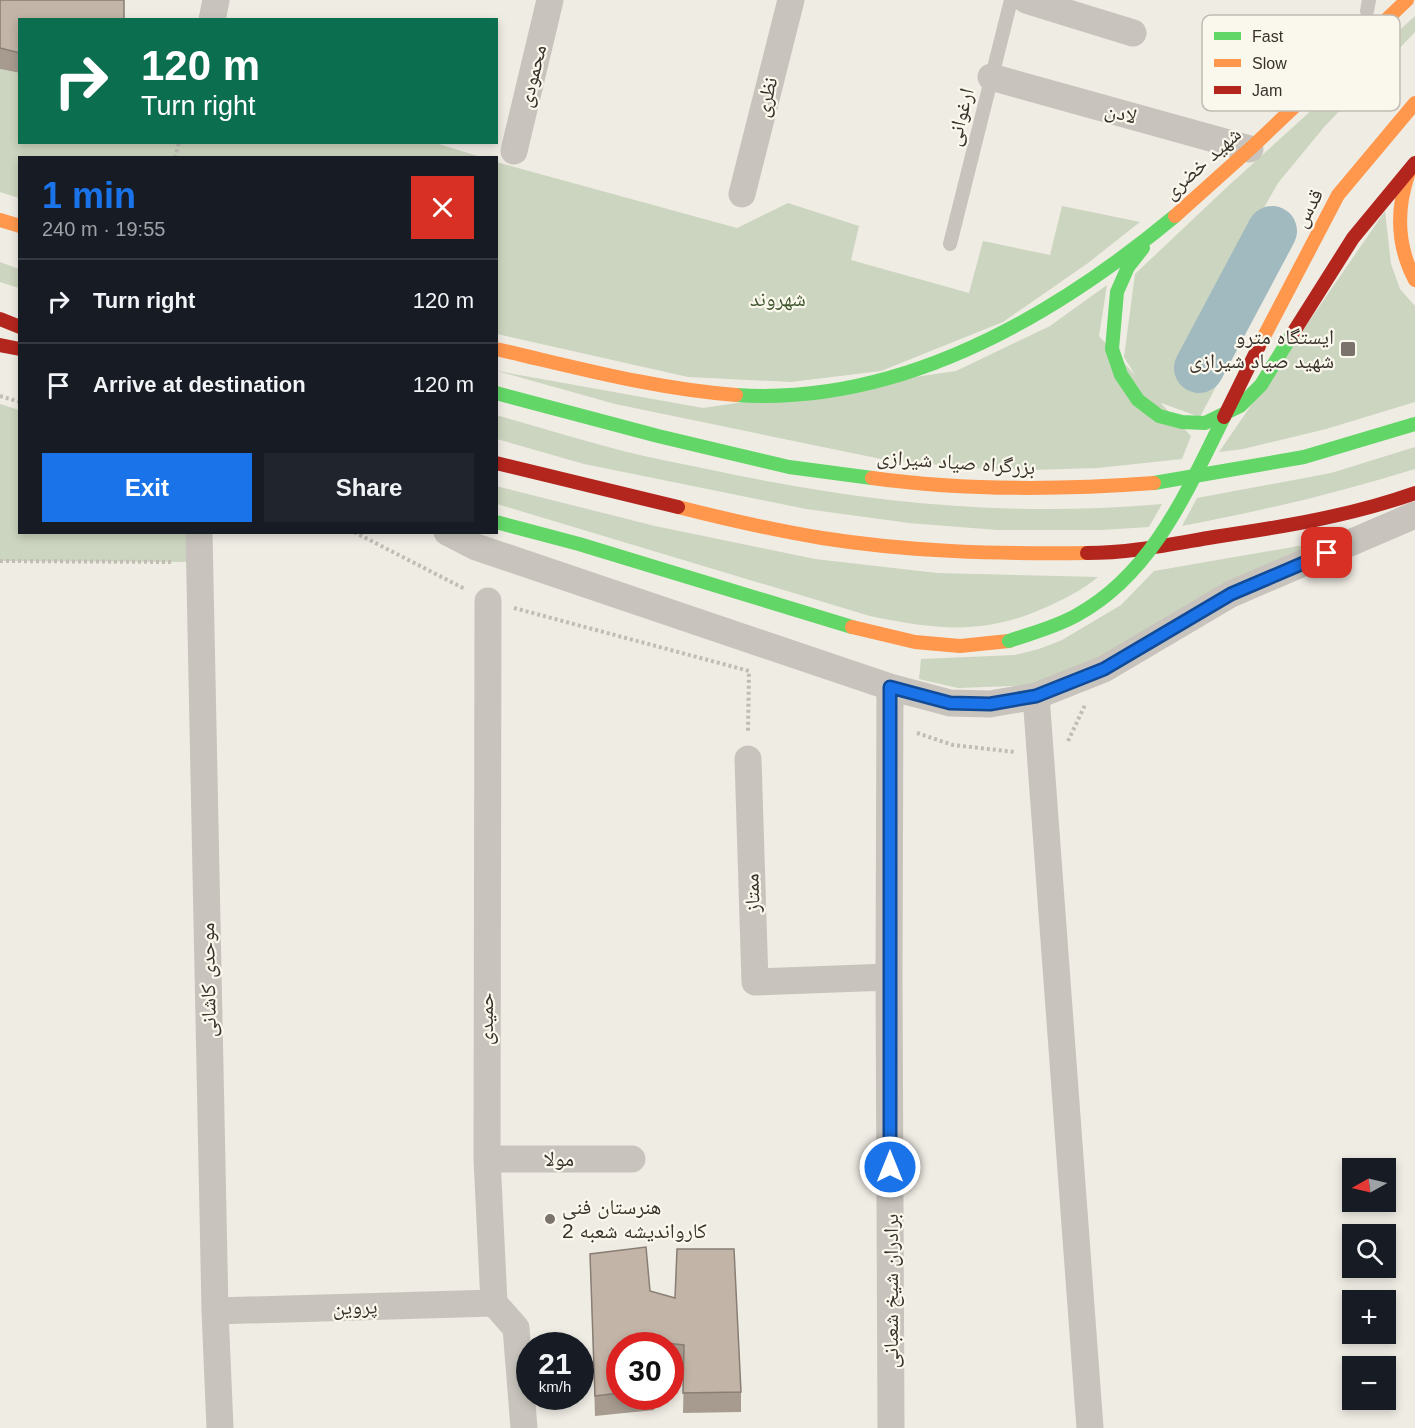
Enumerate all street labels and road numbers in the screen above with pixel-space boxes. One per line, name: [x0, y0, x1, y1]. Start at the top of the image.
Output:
street label: محمودی: [513, 42, 551, 110]
street label: نظری: [749, 74, 783, 120]
street label: ارغوانی: [941, 86, 980, 149]
street label: لادن: [1102, 97, 1140, 129]
street label: شهید خضری: [1158, 122, 1246, 204]
street label: قدس: [1288, 185, 1329, 232]
street label: بزرگراه صیاد شیرازی: [876, 444, 1036, 480]
street label: ممتاز: [739, 873, 764, 914]
street label: موحدی کاشانی: [195, 922, 222, 1038]
street label: حمیدی: [474, 993, 498, 1045]
street label: مولا: [544, 1147, 574, 1170]
street label: برادران شیخ شعبانی: [879, 1214, 904, 1368]
street label: پروین: [332, 1294, 378, 1321]

